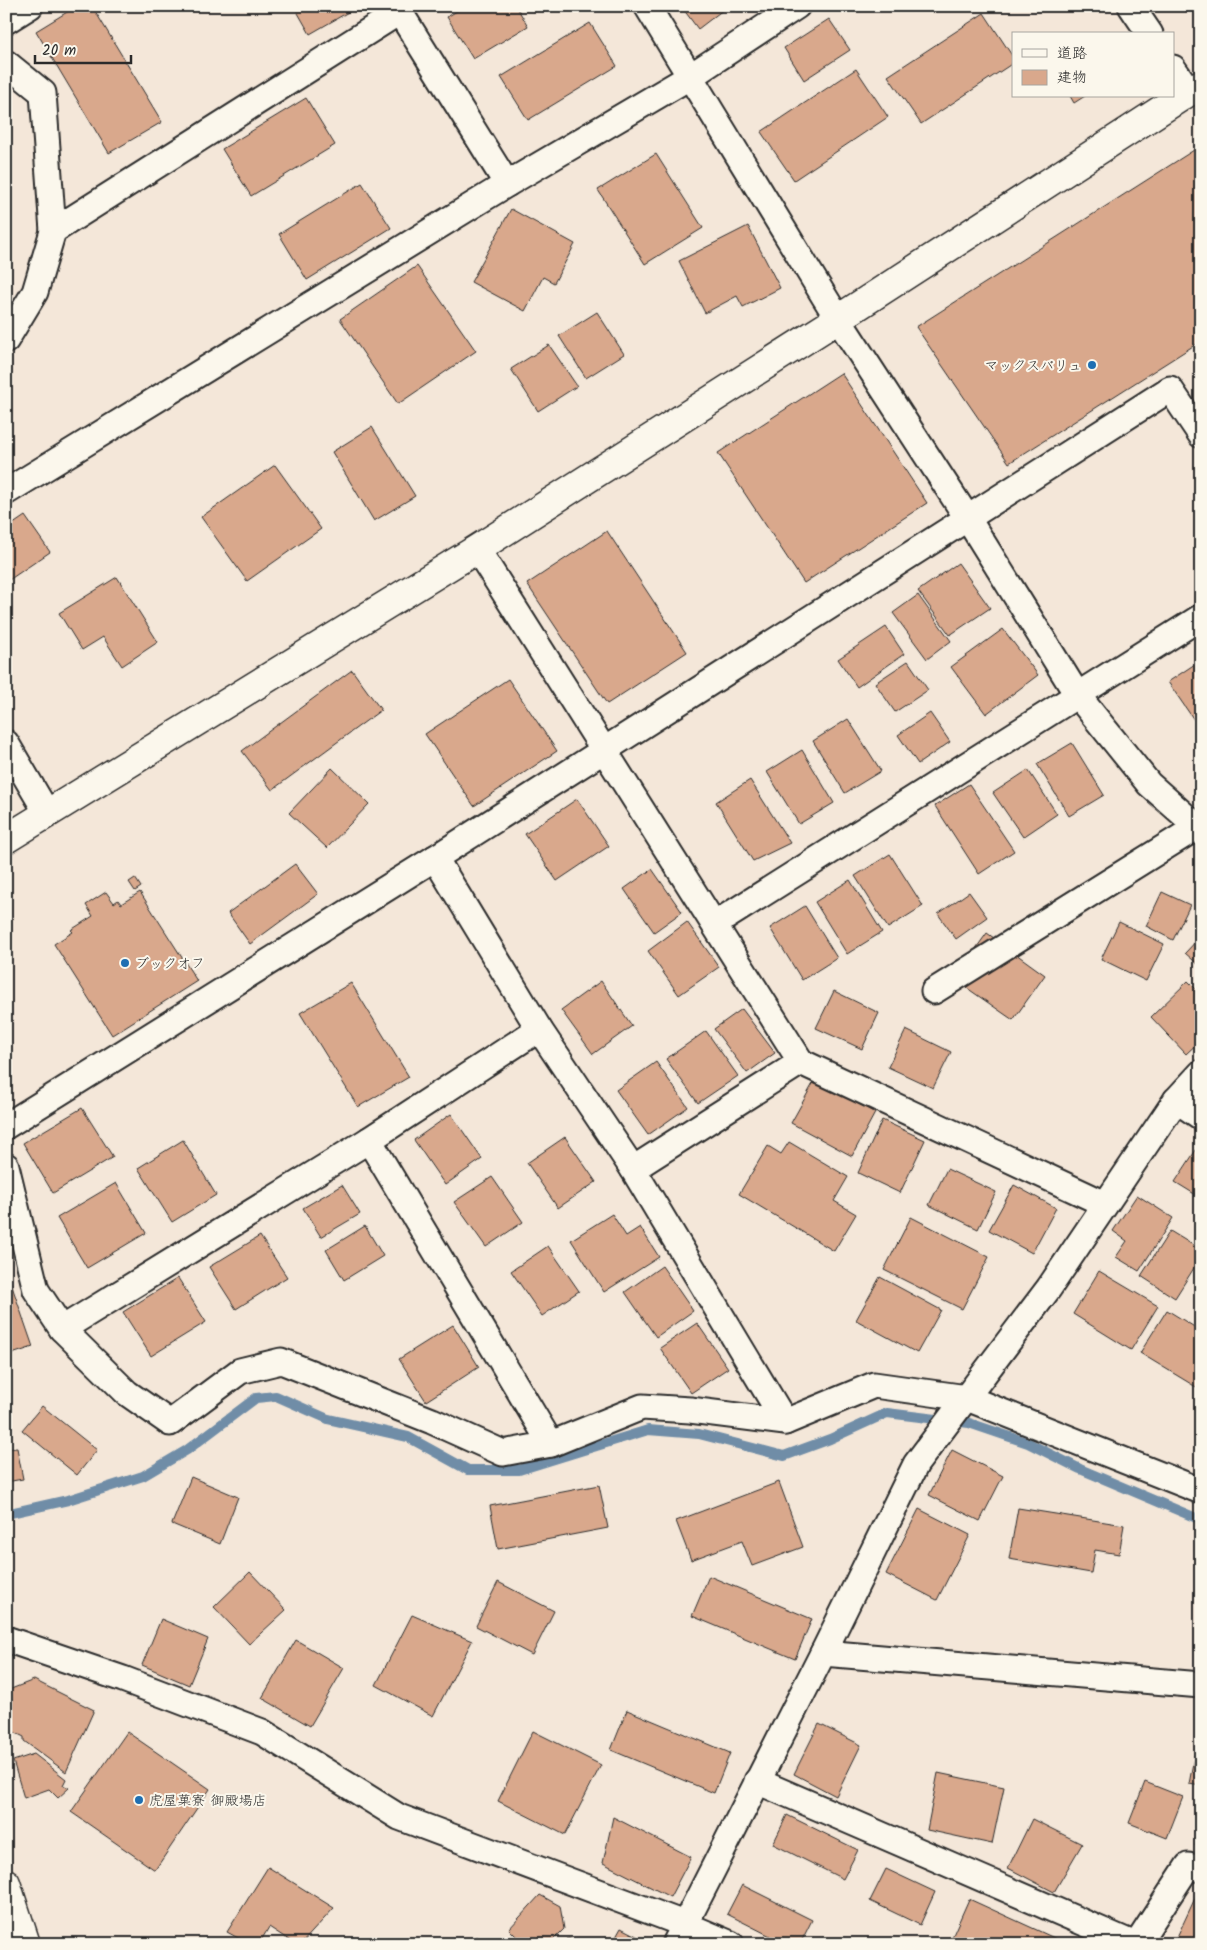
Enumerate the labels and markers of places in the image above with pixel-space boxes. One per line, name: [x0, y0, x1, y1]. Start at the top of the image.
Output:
place label: マックスバリュ: [984, 355, 1082, 377]
marker: マックスバリュ: [1086, 359, 1098, 371]
place label: ブックオフ: [135, 953, 205, 975]
marker: ブックオフ: [119, 957, 131, 969]
place label: 虎屋菓寮 御殿場店: [149, 1790, 267, 1812]
marker: 虎屋菓寮 御殿場店: [133, 1794, 145, 1806]

